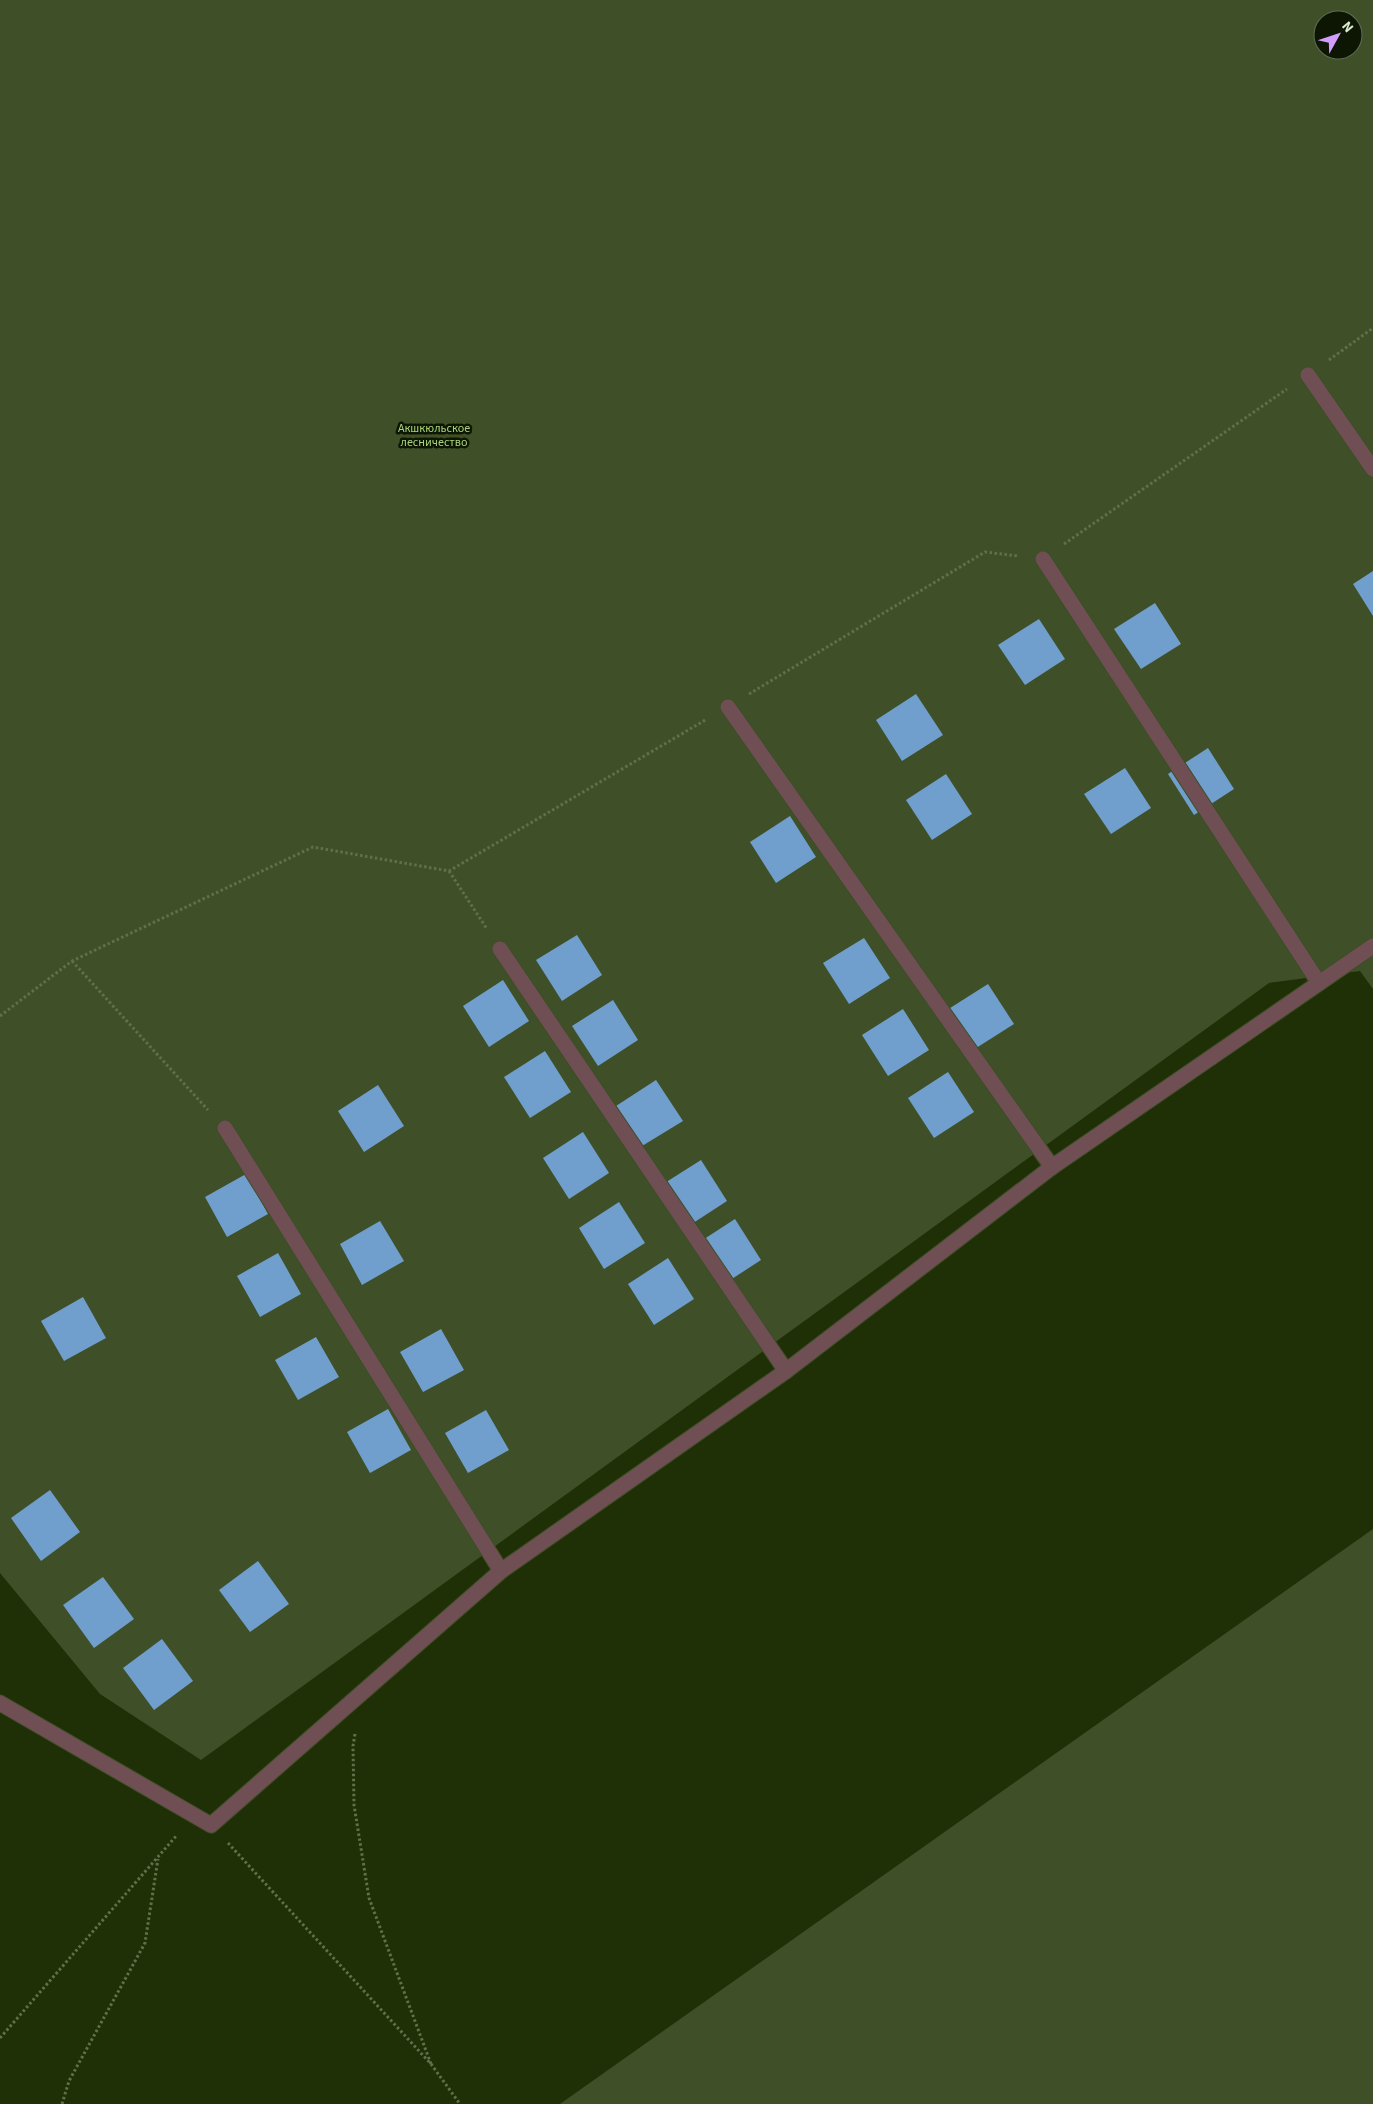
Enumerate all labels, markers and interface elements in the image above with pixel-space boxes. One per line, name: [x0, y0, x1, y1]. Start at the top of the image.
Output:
north arrow: [1313, 10, 1363, 60]
text: N: [1337, 17, 1358, 37]
park label: Акшкюльское лесничество: [398, 420, 470, 451]

